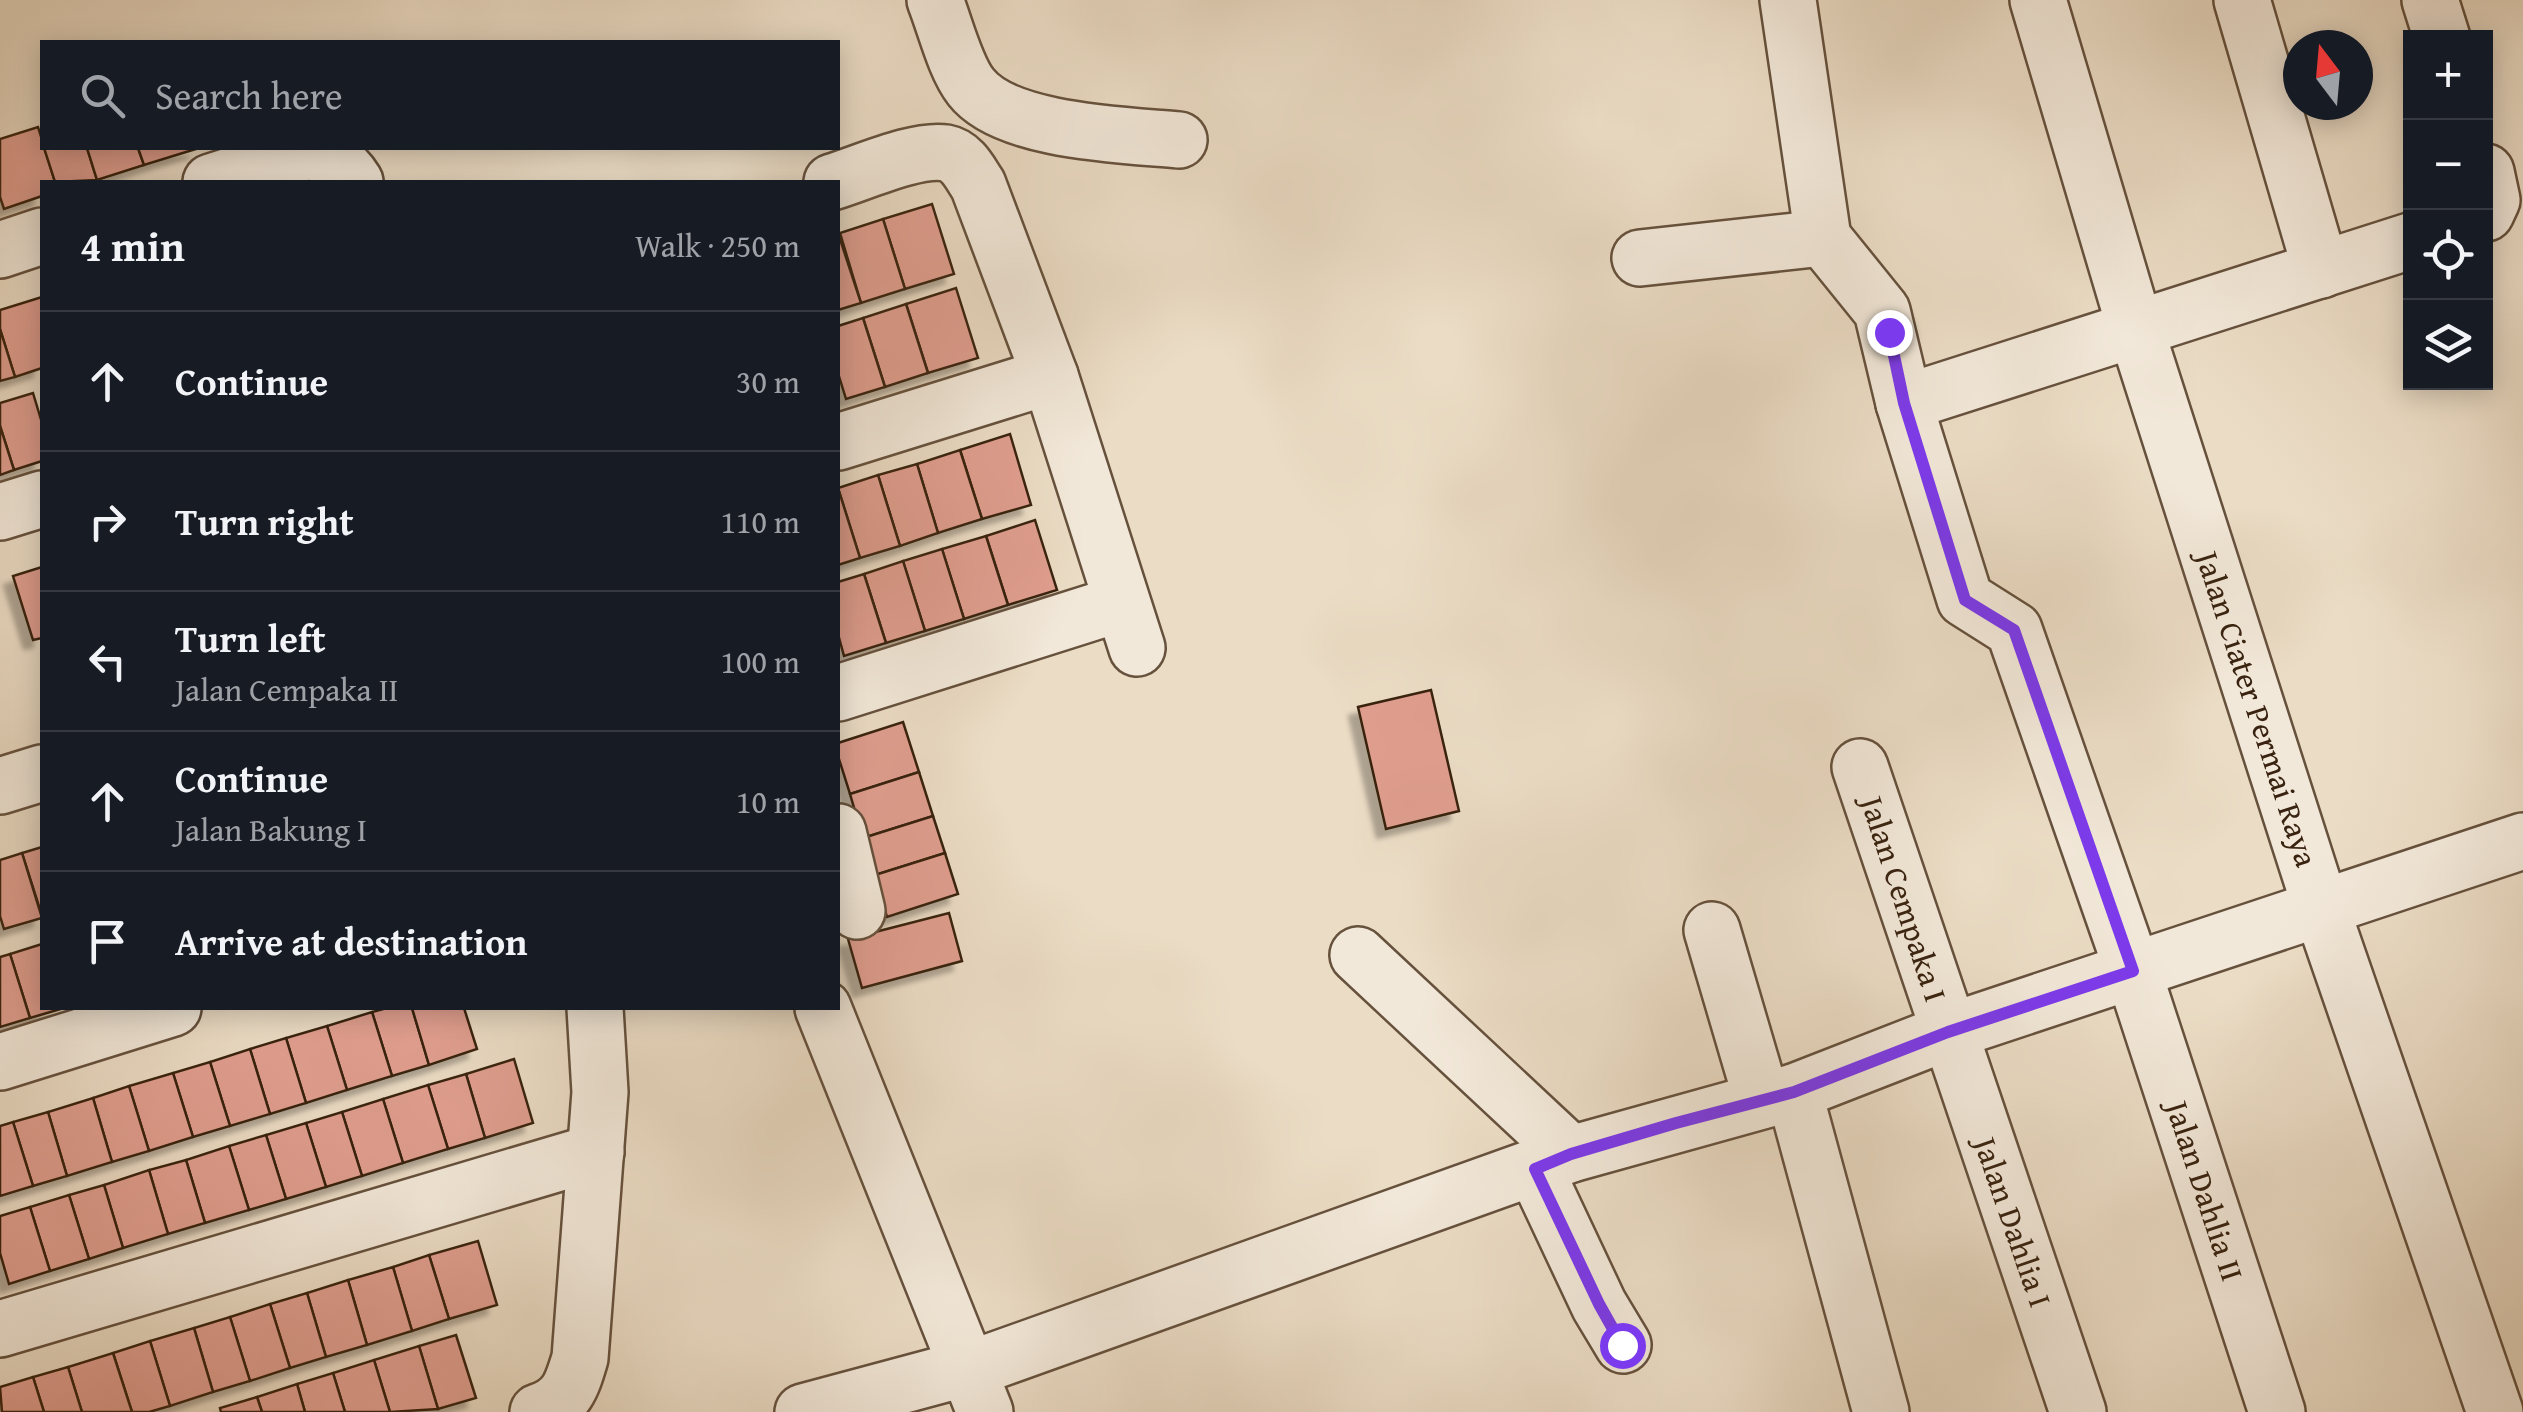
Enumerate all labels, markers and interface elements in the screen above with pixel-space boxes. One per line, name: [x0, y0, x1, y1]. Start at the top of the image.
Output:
north arrow: [2283, 30, 2373, 120]
map controls: [2403, 30, 2493, 390]
button: +: [2403, 30, 2493, 120]
search box: [40, 40, 840, 150]
text: Search here: [155, 67, 343, 123]
icon: search: [75, 68, 130, 123]
button: −: [2403, 120, 2493, 210]
button: locate: [2403, 210, 2493, 300]
text: 4 min: [80, 215, 185, 276]
text: Walk · 250 m: [635, 222, 800, 269]
button: layers: [2403, 300, 2493, 390]
route end: [1867, 310, 1913, 356]
text: Continue: [175, 353, 328, 409]
icon: ahead: [80, 354, 135, 409]
text: 30 m: [736, 358, 800, 405]
text: Turn right: [175, 493, 354, 549]
icon: right: [80, 494, 135, 549]
text: 110 m: [721, 498, 800, 545]
street label: Jalan Ciater Permai Raya: [2183, 541, 2331, 873]
text: Turn left: [175, 610, 326, 666]
icon: left: [80, 634, 135, 689]
text: 100 m: [721, 638, 800, 685]
text: Jalan Cempaka II: [175, 666, 398, 713]
text: Continue: [175, 750, 328, 806]
icon: ahead: [80, 774, 135, 829]
text: 10 m: [736, 778, 800, 825]
street label: Jalan Cempaka I: [1848, 786, 1960, 1008]
text: Jalan Bakung I: [175, 806, 367, 853]
text: Arrive at destination: [175, 913, 528, 969]
icon: arrive: [80, 914, 135, 969]
street label: Jalan Dahlia II: [2153, 1091, 2257, 1287]
street label: Jalan Dahlia I: [1961, 1127, 2064, 1313]
route start: [1600, 1323, 1646, 1369]

